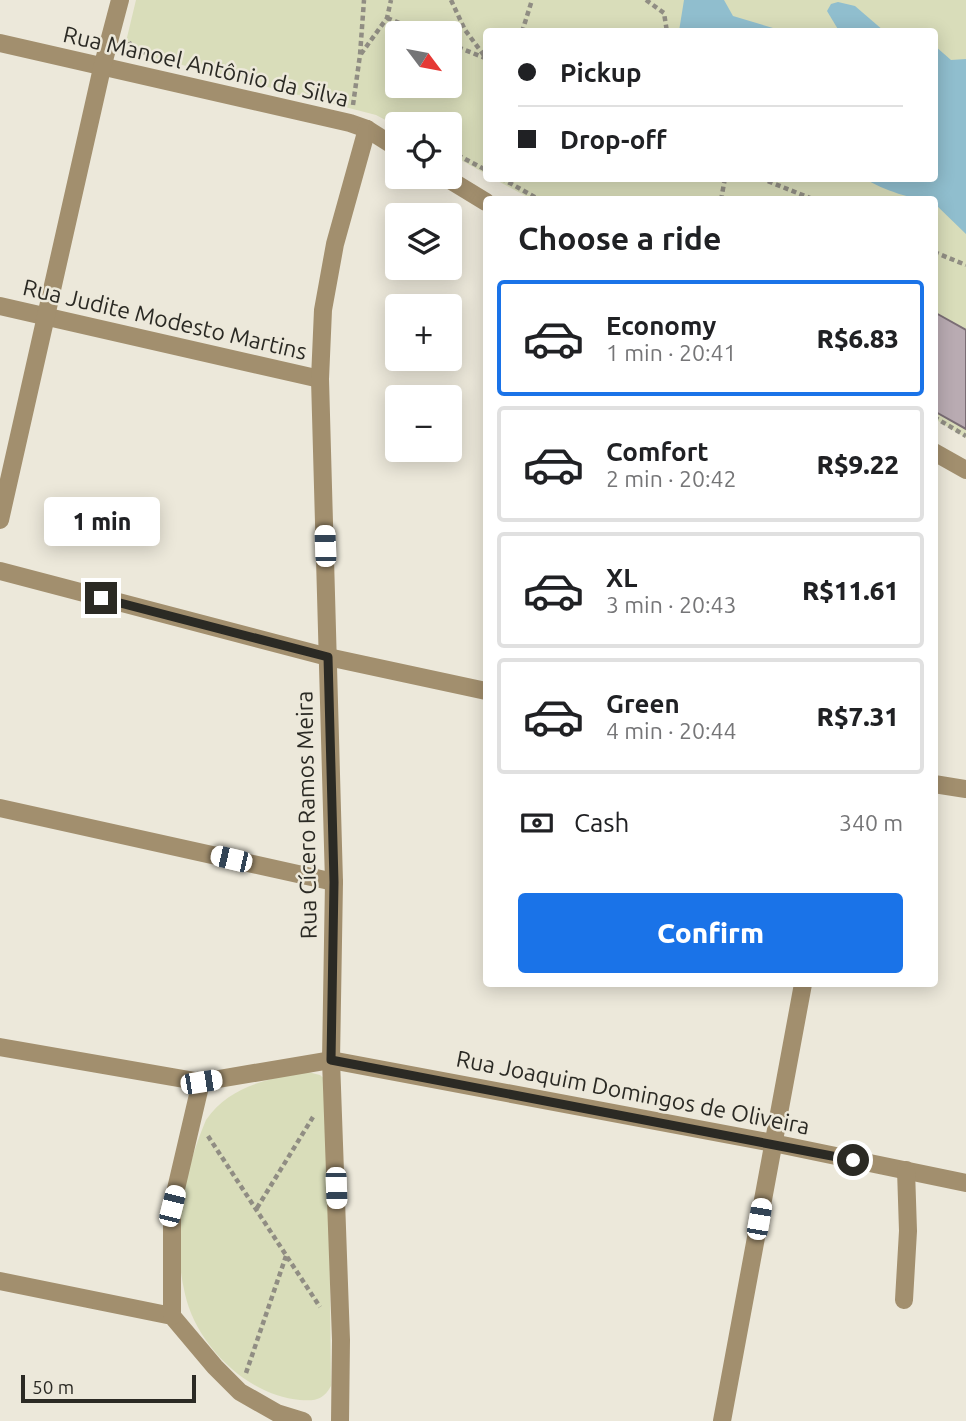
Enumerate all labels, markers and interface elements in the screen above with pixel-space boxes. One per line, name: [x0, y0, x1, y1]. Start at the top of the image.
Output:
street label: Rua Manoel Antônio da Silva: [61, 21, 351, 111]
north arrow: [385, 21, 462, 98]
map controls: [385, 21, 462, 462]
text: Pickup: [560, 58, 642, 87]
button: locate: [385, 112, 462, 189]
text: Drop-off: [560, 125, 667, 154]
button: layers: [385, 203, 462, 280]
text: Choose a ride: [518, 220, 721, 256]
street label: Rua Judite Modesto Martins: [21, 274, 309, 364]
button: +: [385, 294, 462, 371]
icon: car: [522, 307, 585, 370]
text: Economy: [606, 311, 716, 340]
text: R$6.83: [817, 324, 899, 353]
text: 1 min · 20:41: [606, 340, 737, 365]
button: −: [385, 385, 462, 462]
icon: car: [522, 433, 585, 496]
text: Comfort: [606, 437, 709, 466]
text: R$9.22: [817, 450, 899, 479]
text: 2 min · 20:42: [606, 466, 737, 491]
callout: 1 min: [43, 496, 159, 546]
text: 1 min: [73, 509, 131, 534]
car: [314, 525, 337, 567]
icon: car: [522, 559, 585, 622]
text: XL: [606, 563, 637, 592]
text: R$11.61: [802, 576, 899, 605]
route end: [85, 582, 117, 614]
text: 3 min · 20:43: [606, 592, 737, 617]
icon: car: [522, 685, 585, 748]
text: Green: [606, 689, 680, 718]
street label: Rua Cícero Ramos Meira: [291, 691, 321, 939]
text: R$7.31: [817, 702, 899, 731]
text: 4 min · 20:44: [606, 718, 737, 743]
icon: cash: [518, 804, 556, 842]
text: Cash: [574, 808, 629, 837]
text: 340 m: [839, 810, 903, 835]
car: [209, 844, 254, 874]
button: Confirm: [518, 893, 903, 973]
street label: Rua Joaquim Domingos de Oliveira: [454, 1045, 812, 1139]
car: [179, 1068, 224, 1096]
route start: [837, 1144, 869, 1176]
car: [325, 1167, 348, 1209]
car: [157, 1183, 188, 1229]
car: [746, 1196, 773, 1242]
scale bar: [21, 1372, 196, 1404]
text: 50 m: [32, 1376, 74, 1398]

